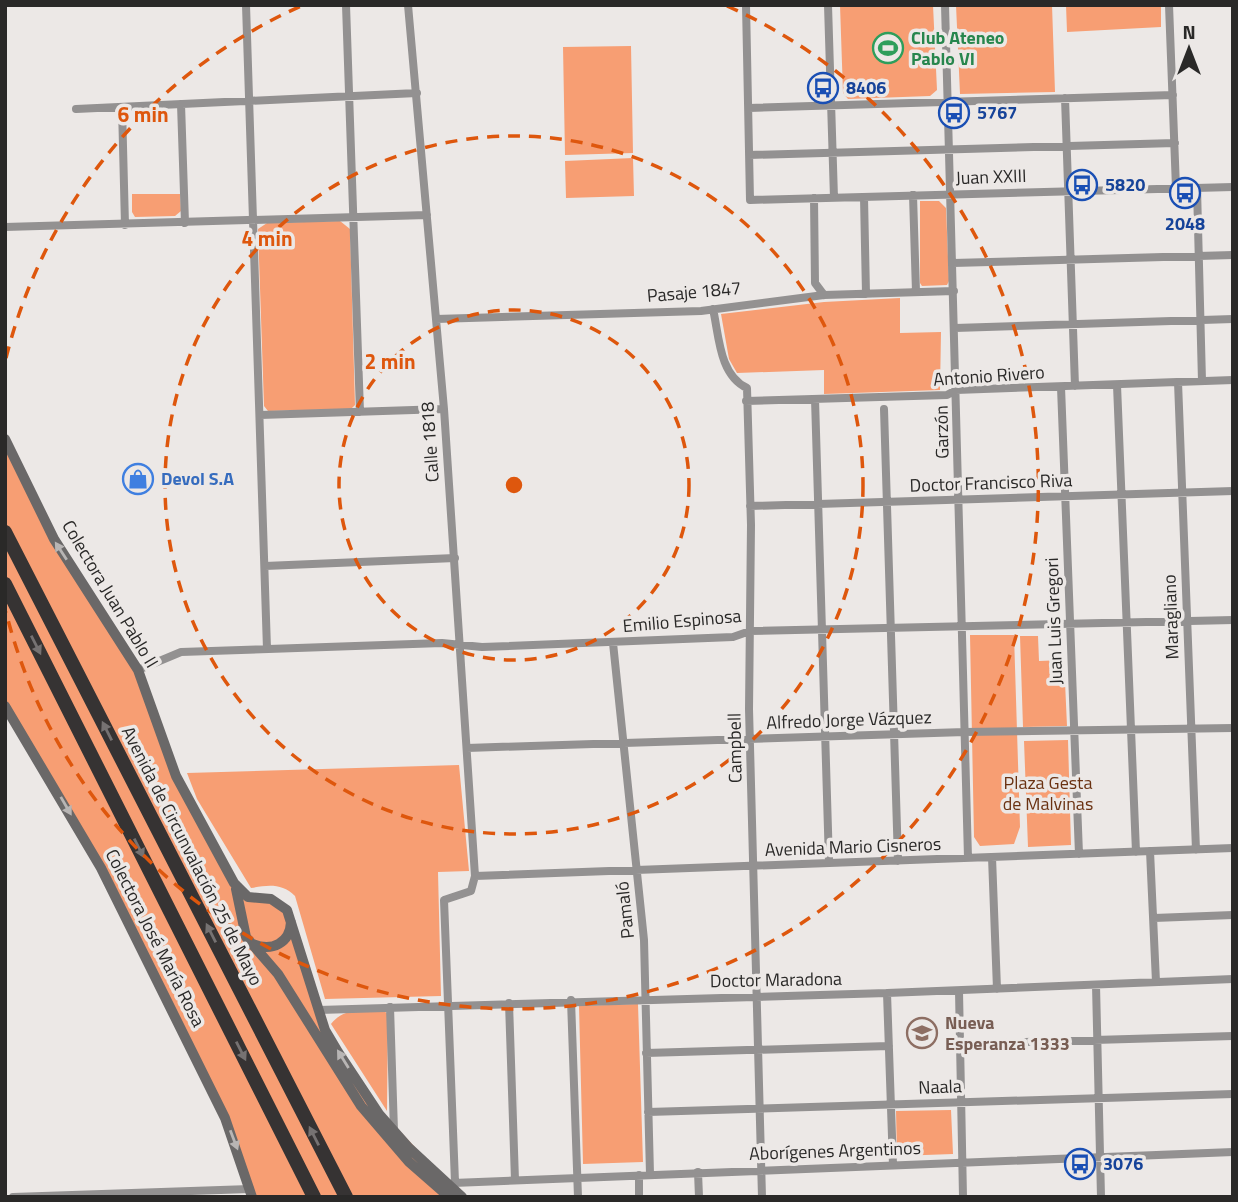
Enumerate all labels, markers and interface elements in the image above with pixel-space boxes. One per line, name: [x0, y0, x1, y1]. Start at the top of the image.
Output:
north arrow: [1154, 14, 1224, 84]
text: N: [1182, 17, 1196, 46]
place label: Club Ateneo Pablo VI: [911, 24, 1004, 72]
sports icon: Club Ateneo Pablo VI: [871, 31, 905, 65]
bus stop icon: 8406: [806, 71, 840, 105]
place label: 8406: [846, 74, 886, 101]
bus stop icon: 5767: [937, 96, 971, 130]
text: 6 min: [117, 98, 169, 130]
place label: 5767: [977, 99, 1017, 126]
street label: Juan XXIII: [955, 162, 1027, 191]
bus stop icon: 5820: [1065, 168, 1099, 202]
place label: 5820: [1105, 171, 1145, 198]
bus stop icon: 2048: [1168, 176, 1202, 210]
place label: 2048: [1165, 210, 1205, 237]
text: 4 min: [241, 222, 293, 254]
street label: Pasaje 1847: [646, 274, 742, 309]
text: 2 min: [364, 345, 416, 377]
street label: Antonio Rivero: [932, 358, 1045, 393]
street label: Calle 1818: [413, 401, 446, 483]
street label: Garzón: [928, 405, 955, 459]
shop icon: Devol S.A: [121, 462, 155, 496]
place label: Devol S.A: [161, 465, 234, 492]
street label: Doctor Francisco Riva: [909, 466, 1073, 499]
centre of rings: [502, 473, 526, 497]
street label: Colectora Juan Pablo II: [56, 515, 165, 673]
one-way arrow: [55, 541, 68, 561]
street label: Juan Luis Gregori: [1038, 557, 1069, 685]
street label: Maragliano: [1156, 574, 1185, 660]
street label: Emilio Espinosa: [622, 602, 742, 639]
one-way arrow: [30, 635, 42, 655]
street label: Alfredo Jorge Vázquez: [766, 703, 932, 736]
street label: Campbell: [720, 713, 749, 783]
one-way arrow: [102, 721, 113, 741]
street label: Avenida de Circunvalación 25 de Mayo: [115, 721, 270, 990]
park label: Plaza Gesta de Malvinas: [1003, 769, 1093, 817]
one-way arrow: [60, 796, 72, 816]
street label: Avenida Mario Cisneros: [764, 830, 942, 863]
one-way arrow: [133, 838, 144, 858]
street label: Colectora José María Rosa: [99, 844, 212, 1031]
street label: Pamaló: [608, 880, 641, 940]
one-way arrow: [205, 923, 217, 943]
street label: Doctor Maradona: [710, 965, 842, 994]
place label: Nueva Esperanza 1333: [945, 1009, 1070, 1057]
school or university icon: Nueva Esperanza 1333: [905, 1016, 939, 1050]
one-way arrow: [236, 1041, 247, 1061]
one-way arrow: [337, 1050, 350, 1069]
street label: Naala: [918, 1072, 962, 1101]
one-way arrow: [309, 1126, 320, 1146]
one-way arrow: [229, 1130, 240, 1151]
street label: Aborígenes Argentinos: [749, 1134, 921, 1167]
bus stop icon: 3076: [1063, 1147, 1097, 1181]
place label: 3076: [1103, 1150, 1143, 1177]

